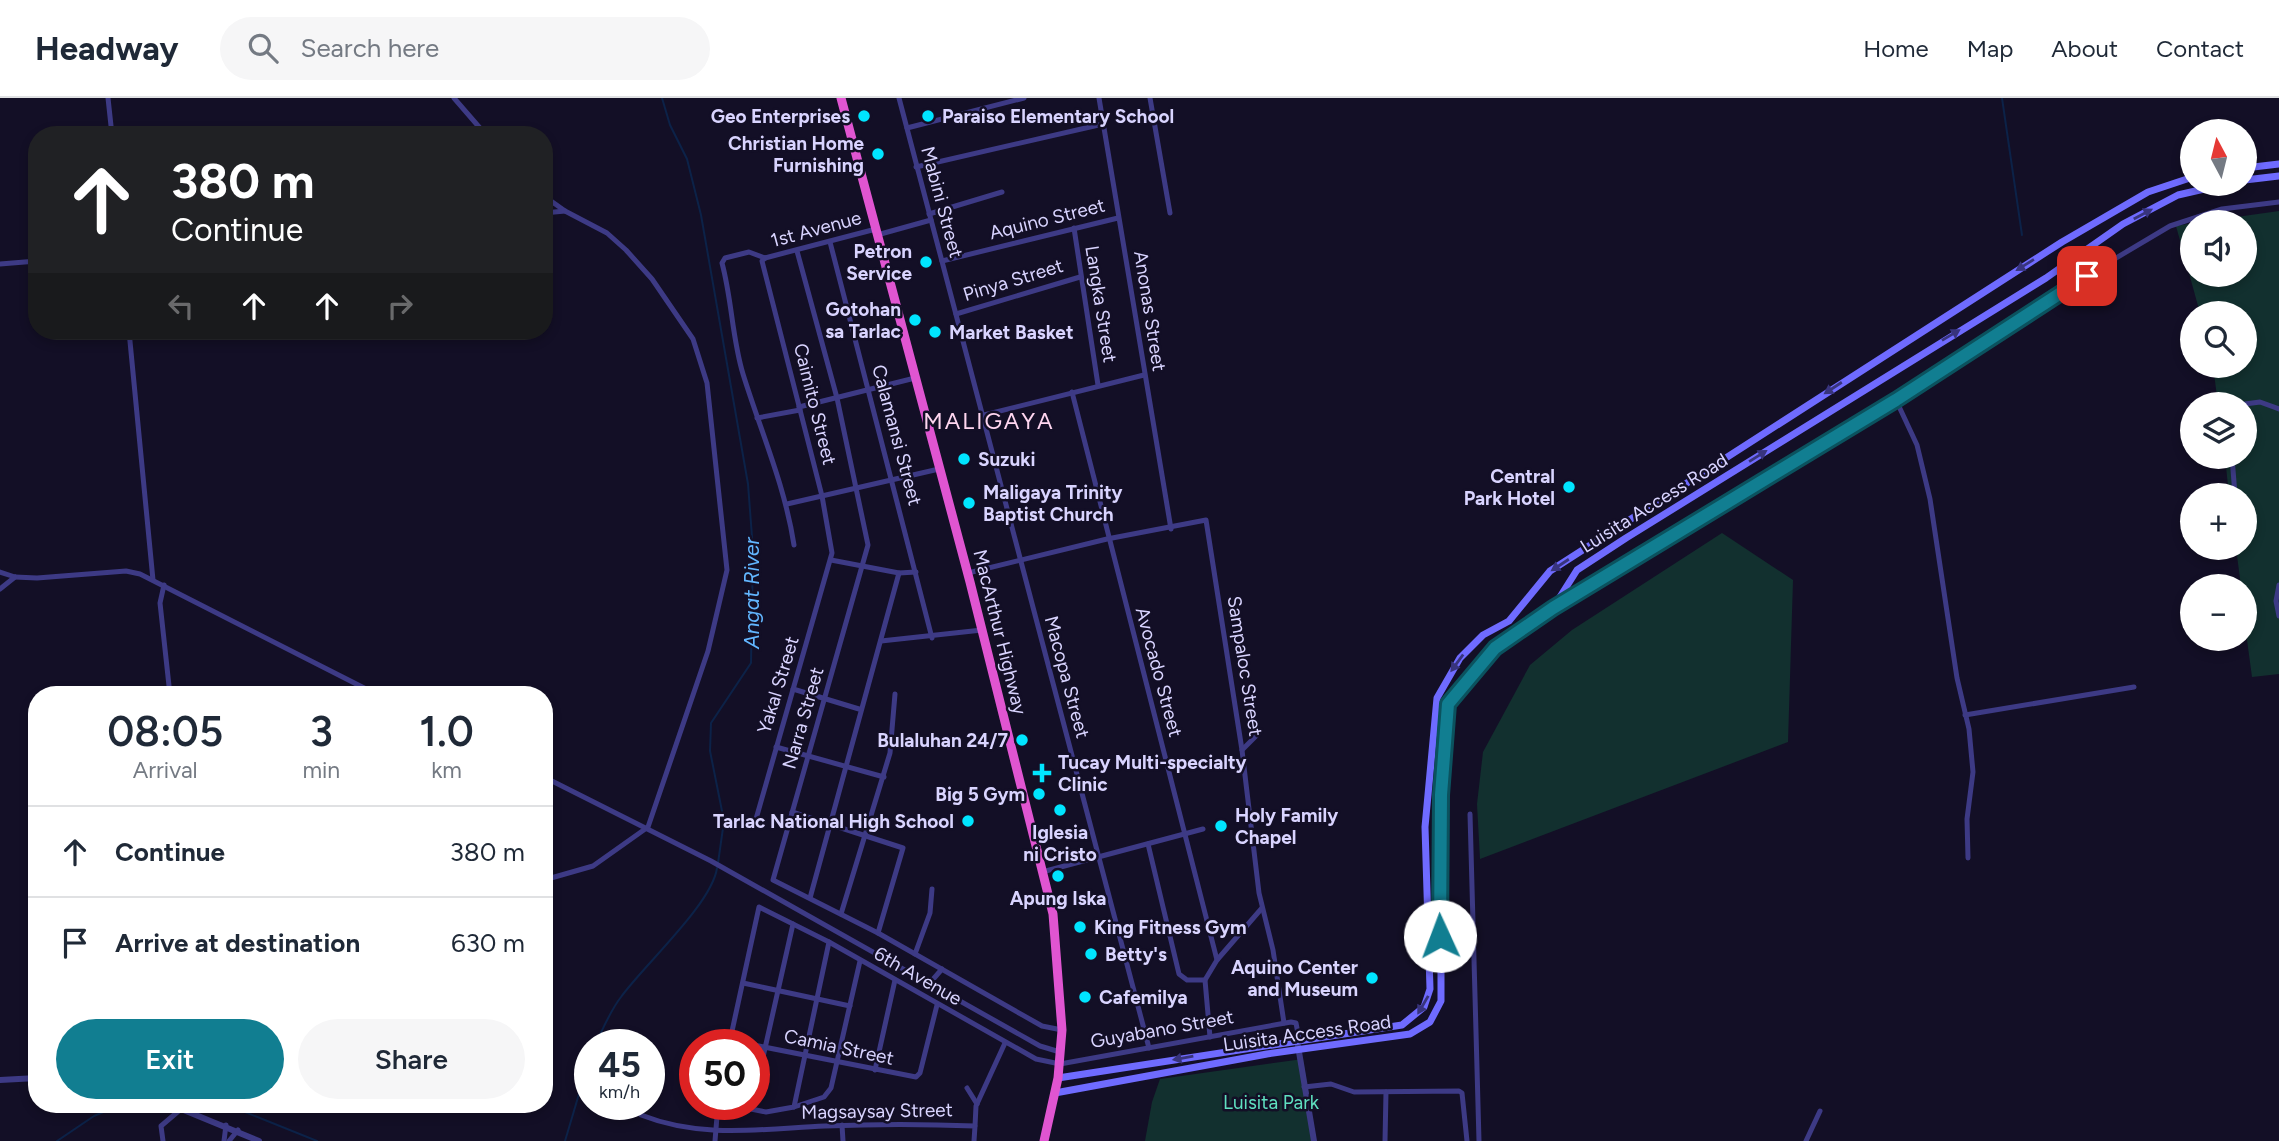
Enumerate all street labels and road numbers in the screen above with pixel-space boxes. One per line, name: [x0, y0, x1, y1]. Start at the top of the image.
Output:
street label: Mabini Street: [916, 144, 968, 260]
street label: Aquino Street: [987, 194, 1107, 244]
street label: 1st Avenue: [768, 206, 864, 252]
street label: Langka Street: [1080, 244, 1122, 364]
street label: Anonas Street: [1129, 249, 1171, 373]
street label: Pinya Street: [960, 254, 1066, 306]
street label: Caimito Street: [789, 341, 841, 467]
street label: Calamansi Street: [867, 362, 927, 508]
street label: Luisita Access Road: [1576, 448, 1732, 558]
street label: MacArthur Highway: [968, 547, 1032, 717]
street label: Sampaloc Street: [1223, 594, 1267, 738]
street label: Avocado Street: [1131, 605, 1187, 739]
street label: Macopa Street: [1040, 613, 1094, 741]
street label: Yakal Street: [752, 633, 804, 737]
street label: Narra Street: [777, 664, 829, 772]
street label: 6th Avenue: [870, 942, 966, 1010]
street label: Guyabano Street: [1089, 1005, 1235, 1053]
street label: Luisita Access Road: [1221, 1010, 1393, 1056]
street label: Camia Street: [782, 1024, 896, 1070]
street label: Magsaysay Street: [801, 1098, 953, 1124]

